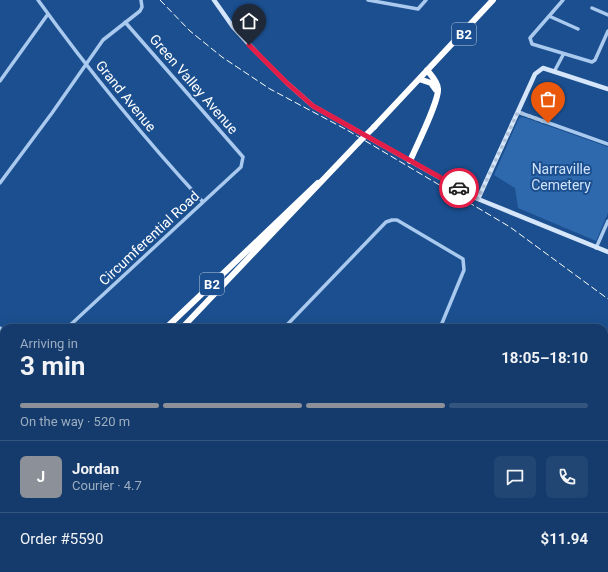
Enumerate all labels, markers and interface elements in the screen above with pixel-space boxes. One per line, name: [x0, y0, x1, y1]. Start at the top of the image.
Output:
pin: [232, 4, 266, 45]
icon: home: [238, 10, 260, 32]
road number: B2: [452, 23, 476, 45]
street label: Green Valley Avenue: [146, 31, 242, 137]
street label: Grand Avenue: [93, 57, 159, 135]
pin: [531, 82, 565, 123]
icon: bag: [537, 88, 559, 110]
park label: Narraville Cemetery: [531, 161, 591, 193]
courier: [439, 168, 479, 208]
icon: car: [448, 177, 470, 199]
street label: Circumferential Road: [96, 187, 202, 289]
road number: B2: [200, 273, 224, 295]
text: Arriving in: [20, 336, 78, 351]
text: 18:05–18:10: [501, 349, 588, 367]
text: 3 min: [20, 351, 85, 381]
text: On the way · 520 m: [20, 414, 130, 429]
button: chat: [494, 456, 536, 498]
button: phone: [546, 456, 588, 498]
text: Jordan: [72, 460, 119, 478]
text: J: [37, 468, 45, 486]
text: Courier · 4.7: [72, 478, 142, 493]
text: Order #5590: [20, 530, 103, 548]
text: $11.94: [541, 530, 588, 548]

